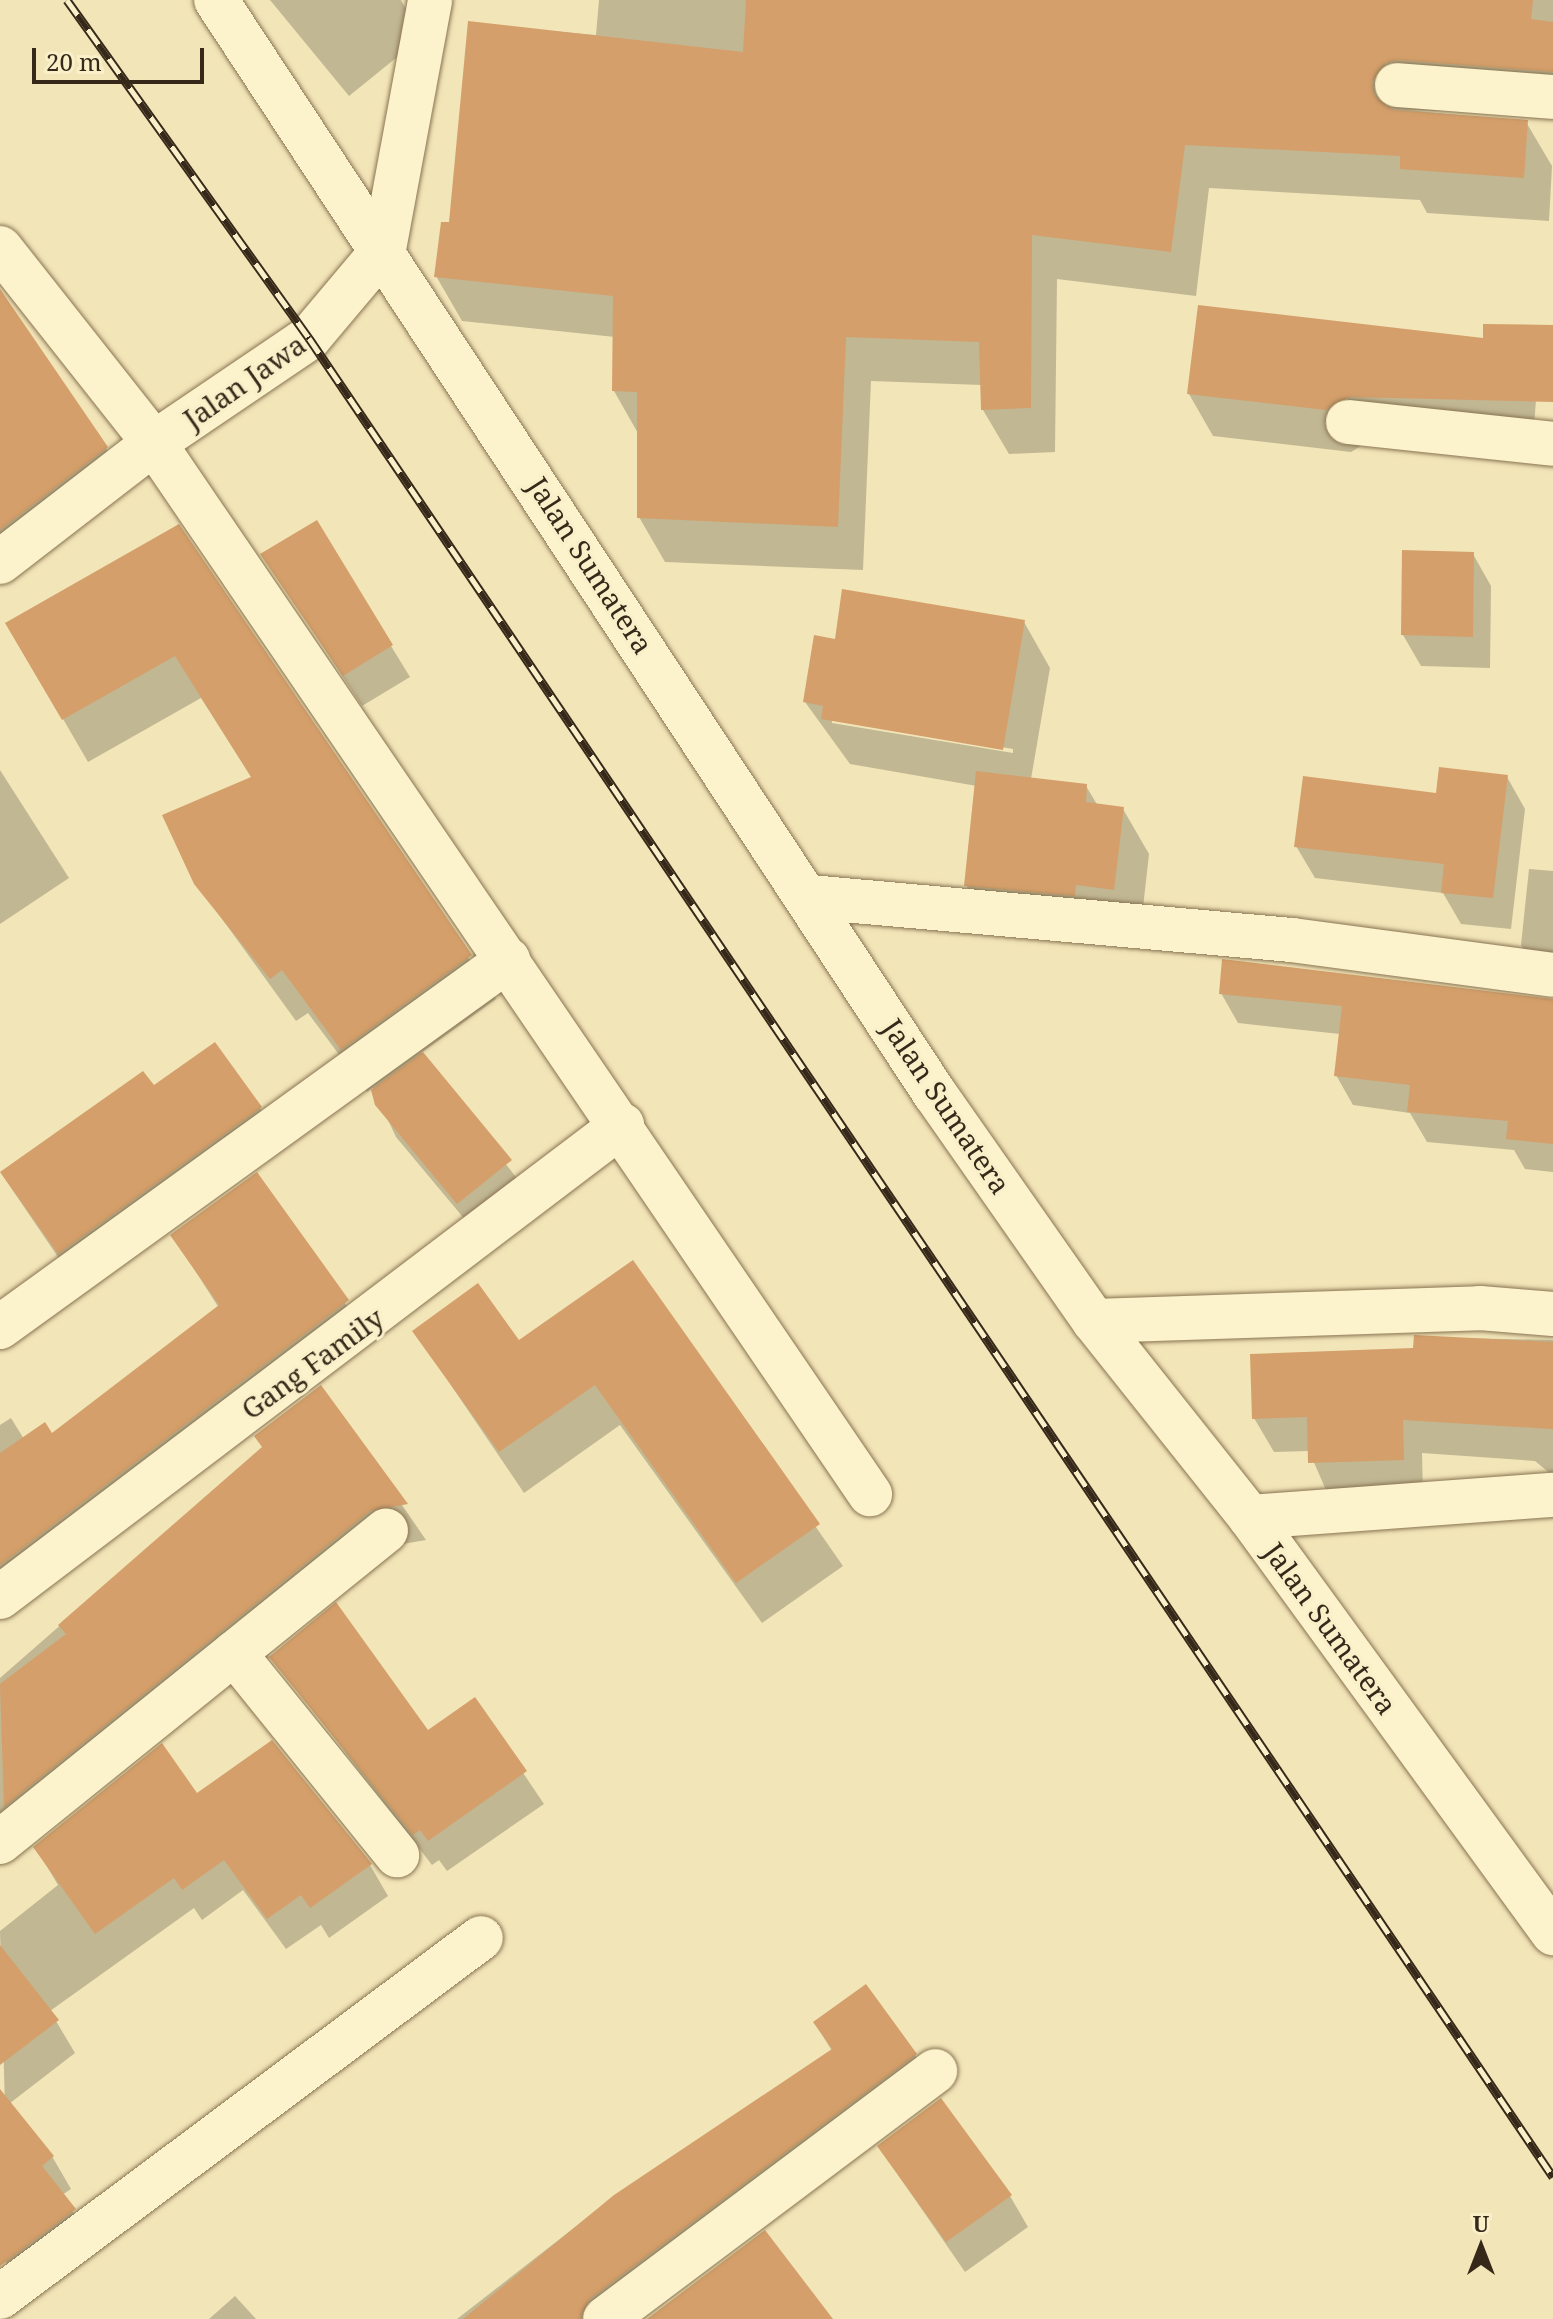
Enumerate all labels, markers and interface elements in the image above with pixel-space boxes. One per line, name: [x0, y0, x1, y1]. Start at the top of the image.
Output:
scale bar: [36, 32, 208, 82]
text: 20 m: [46, 45, 102, 78]
street label: Jalan Jawa: [177, 327, 311, 435]
street label: Jalan Sumatera: [521, 470, 661, 660]
street label: Jalan Sumatera: [876, 1012, 1018, 1200]
street label: Gang Family: [234, 1300, 390, 1426]
street label: Jalan Sumatera: [1257, 1536, 1405, 1720]
north arrow: [1441, 2207, 1521, 2287]
text: U: [1473, 2208, 1489, 2238]

